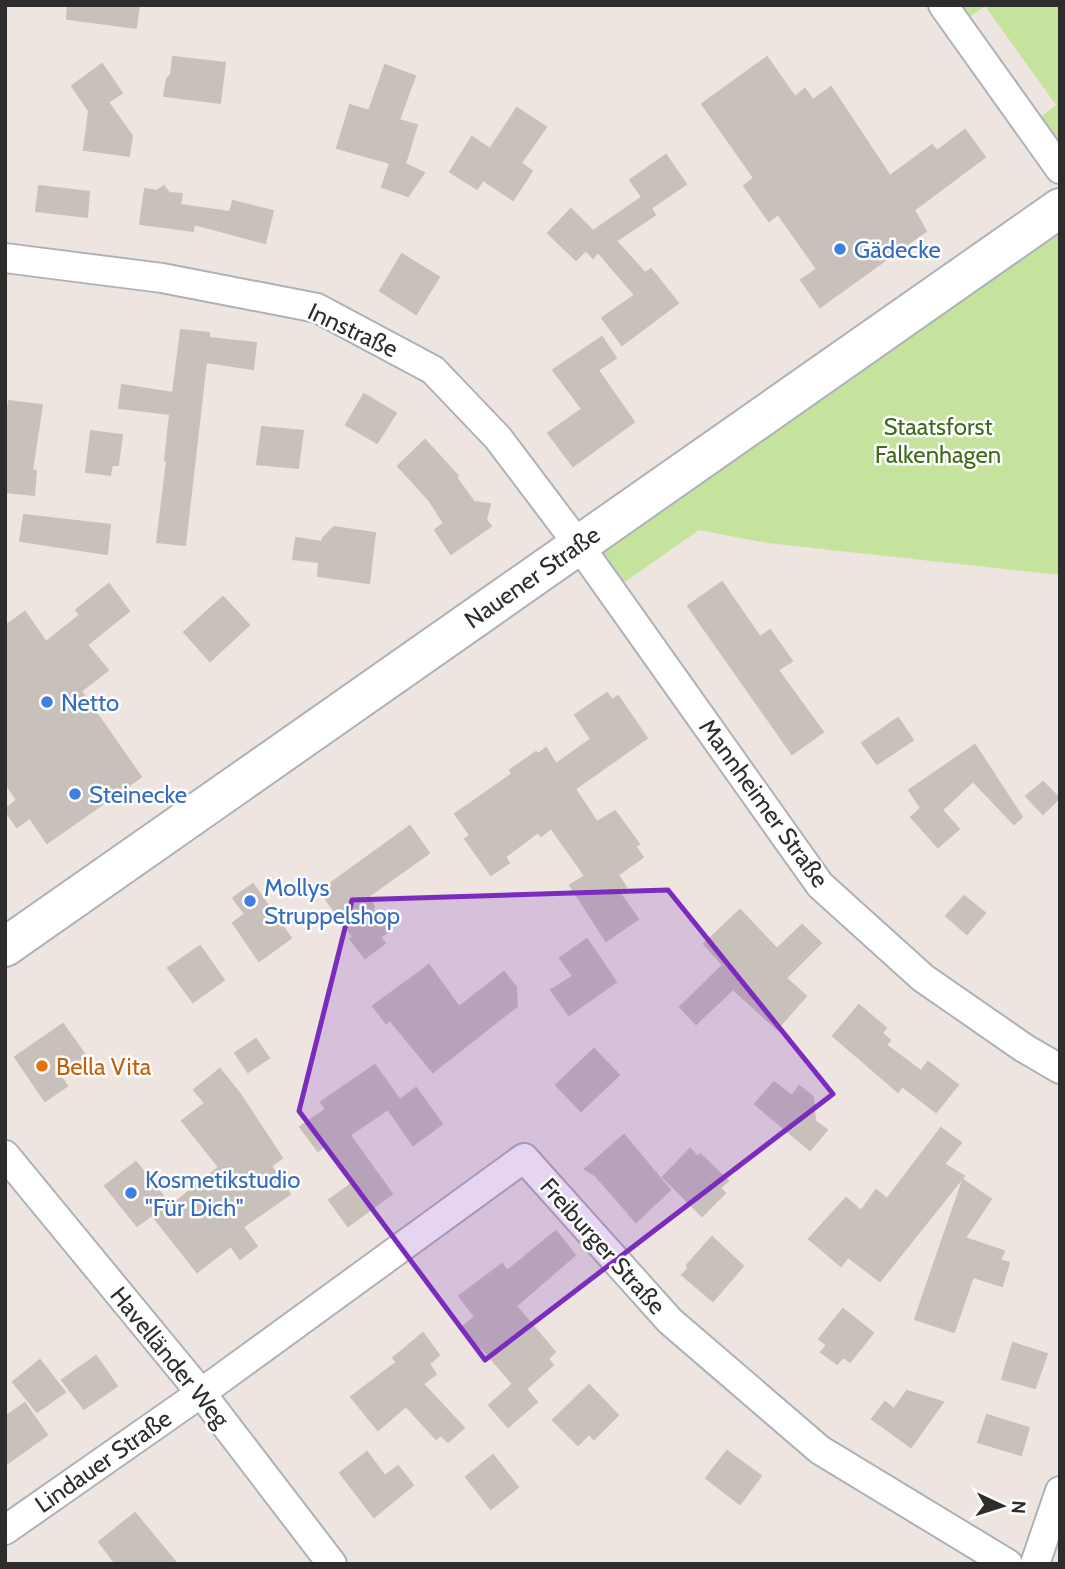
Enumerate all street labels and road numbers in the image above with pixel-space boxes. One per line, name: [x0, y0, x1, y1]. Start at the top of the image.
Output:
street label: Innstraße: [303, 297, 403, 363]
street label: Nauener Straße: [459, 520, 605, 634]
street label: Mannheimer Straße: [693, 713, 835, 893]
street label: Freiburger Straße: [534, 1172, 672, 1320]
street label: Havelländer Weg: [104, 1281, 236, 1434]
street label: Lindauer Straße: [29, 1403, 177, 1519]

